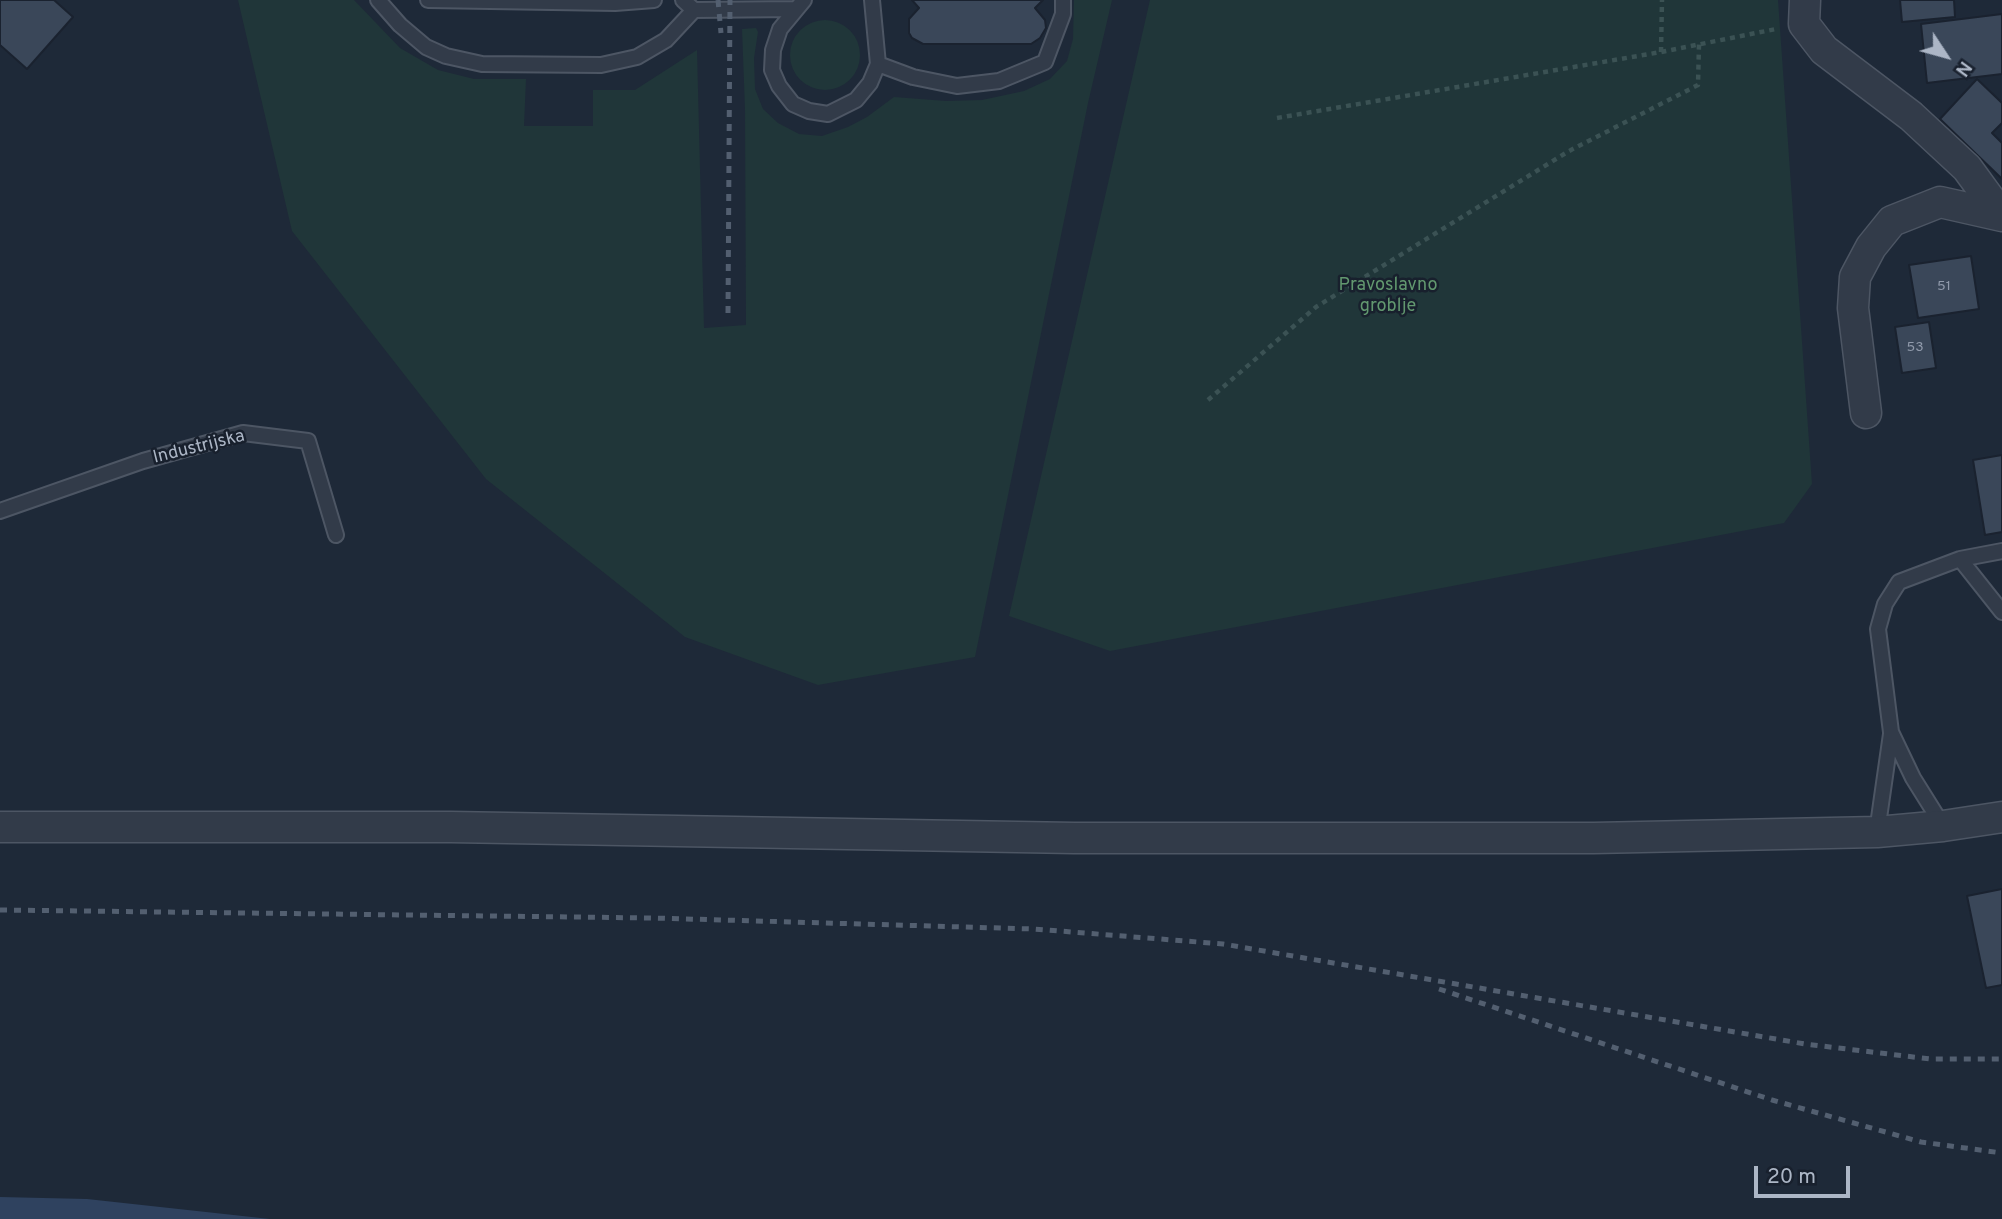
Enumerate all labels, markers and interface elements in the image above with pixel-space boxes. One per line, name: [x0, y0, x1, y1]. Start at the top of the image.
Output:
north arrow: [1911, 21, 1981, 91]
text: N: [1949, 56, 1977, 81]
park label: Pravoslavno groblje: [1339, 275, 1437, 318]
house number: 51: [1937, 279, 1951, 295]
house number: 53: [1906, 340, 1924, 356]
street label: Industrijska: [151, 426, 247, 470]
scale bar: [1757, 1152, 1853, 1196]
text: 20 m: [1767, 1164, 1816, 1191]

